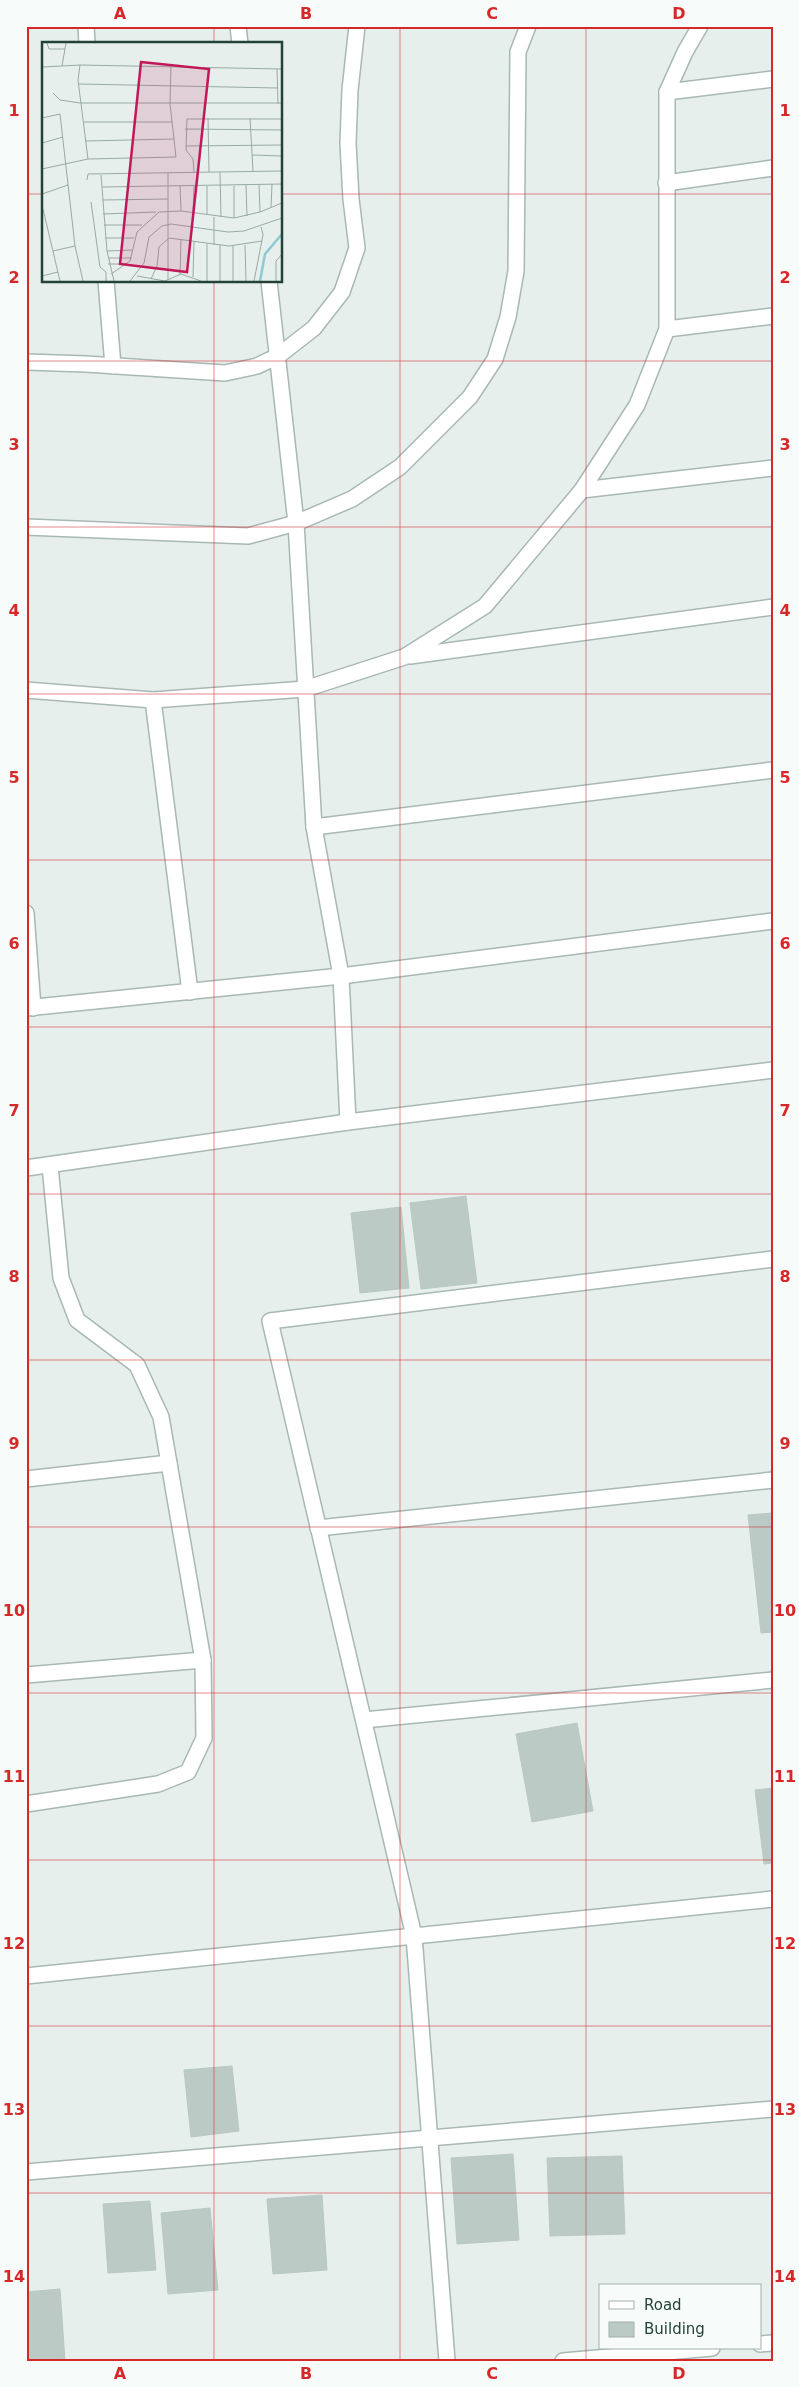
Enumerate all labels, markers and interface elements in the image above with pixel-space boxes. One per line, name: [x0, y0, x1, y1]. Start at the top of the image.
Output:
text: A: [114, 4, 127, 23]
text: B: [300, 4, 312, 23]
text: C: [486, 4, 498, 23]
text: D: [672, 4, 686, 23]
inset map: [42, 42, 282, 282]
text: 1: [8, 101, 20, 120]
text: 1: [779, 101, 791, 120]
text: 2: [8, 268, 20, 287]
text: 2: [779, 268, 791, 287]
text: 3: [8, 435, 20, 454]
text: 3: [779, 435, 791, 454]
text: 4: [8, 601, 20, 620]
text: 4: [779, 601, 791, 620]
text: 5: [8, 768, 20, 787]
text: 5: [779, 768, 791, 787]
text: 6: [8, 934, 20, 953]
text: 6: [779, 934, 791, 953]
text: 7: [8, 1101, 20, 1120]
text: 7: [779, 1101, 791, 1120]
text: 8: [8, 1267, 20, 1286]
text: 8: [779, 1267, 791, 1286]
text: 9: [8, 1434, 20, 1453]
text: 9: [779, 1434, 791, 1453]
text: 10: [3, 1601, 25, 1620]
text: 10: [774, 1601, 796, 1620]
text: 11: [3, 1767, 25, 1786]
text: 11: [774, 1767, 796, 1786]
text: 12: [3, 1934, 25, 1953]
text: 12: [774, 1934, 796, 1953]
text: 13: [3, 2100, 25, 2119]
text: 13: [774, 2100, 796, 2119]
text: 14: [3, 2267, 25, 2286]
text: 14: [774, 2267, 796, 2286]
legend: [599, 2284, 762, 2350]
text: Road: [644, 2296, 682, 2314]
text: Building: [644, 2320, 705, 2338]
text: A: [114, 2364, 127, 2383]
text: B: [300, 2364, 312, 2383]
text: C: [486, 2364, 498, 2383]
text: D: [672, 2364, 686, 2383]

